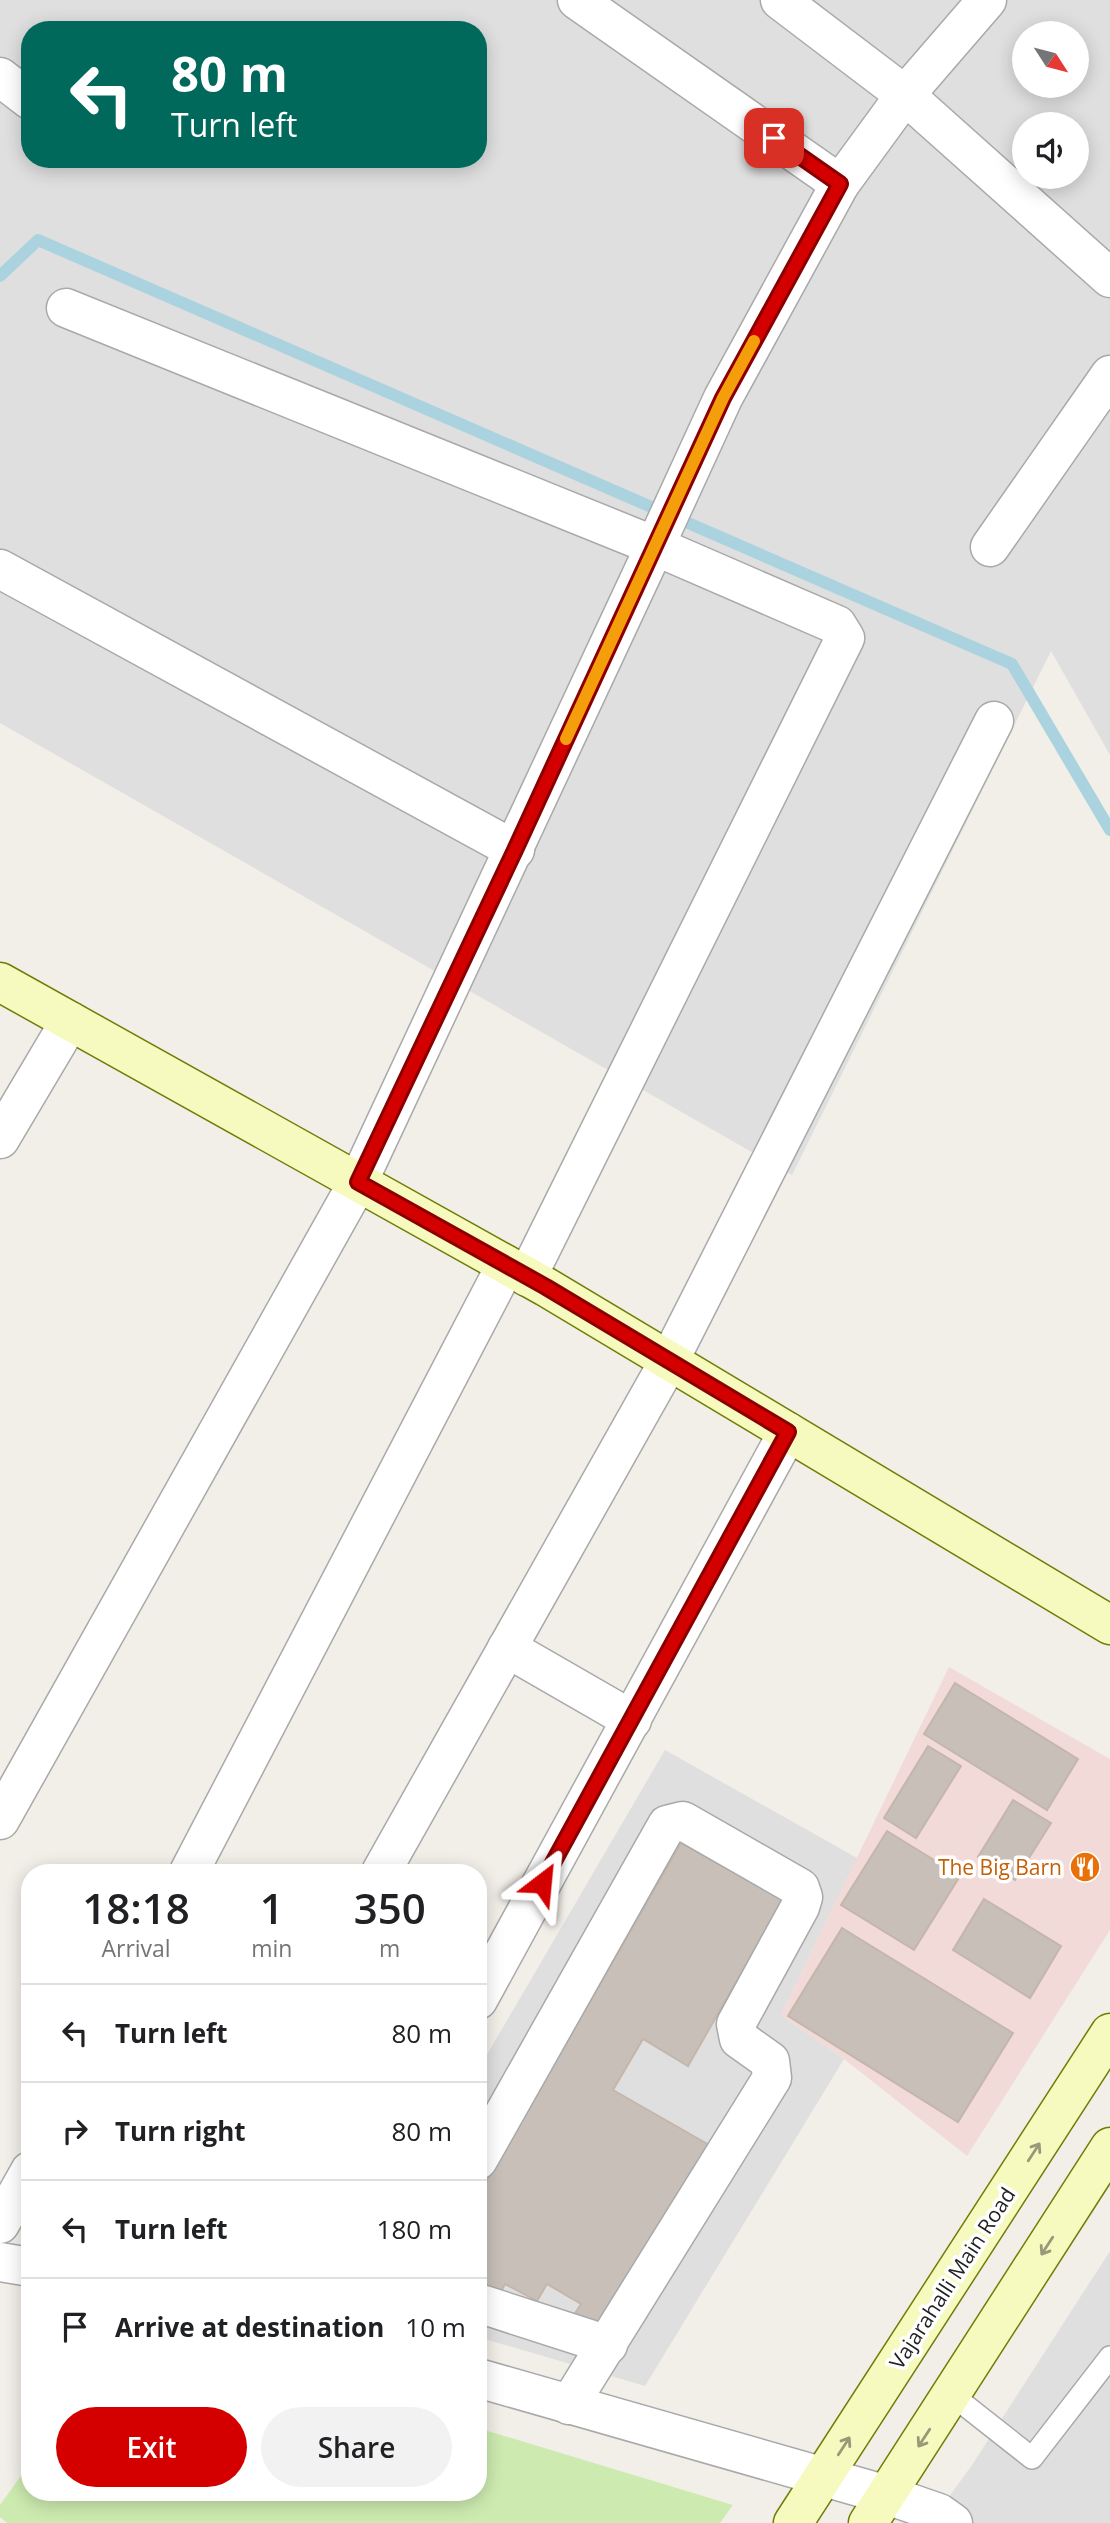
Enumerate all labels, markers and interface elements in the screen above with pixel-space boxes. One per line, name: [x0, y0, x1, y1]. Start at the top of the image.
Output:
north arrow: [1012, 21, 1088, 98]
map controls: [1012, 21, 1089, 189]
text: 80 m: [171, 40, 288, 106]
icon: left: [56, 49, 147, 140]
text: Turn left: [171, 103, 297, 146]
pin: [744, 108, 804, 168]
button: sound: [1012, 112, 1089, 189]
icon: arrive: [755, 119, 793, 157]
position arrow: [505, 1846, 579, 1920]
restaurant icon: The Big Barn: [1068, 1850, 1102, 1884]
place label: The Big Barn: [938, 1853, 1062, 1881]
text: 18:18: [82, 1879, 190, 1936]
text: 1: [260, 1879, 284, 1936]
text: 350: [354, 1879, 426, 1936]
text: Arrival: [101, 1932, 171, 1964]
text: min: [251, 1932, 292, 1964]
text: m: [379, 1932, 400, 1964]
icon: left: [56, 2014, 94, 2052]
text: Turn left: [115, 2015, 227, 2051]
text: 80 m: [391, 2015, 452, 2051]
icon: right: [56, 2112, 94, 2150]
text: Turn right: [115, 2113, 246, 2149]
text: 80 m: [391, 2113, 452, 2149]
one-way arrow: [1027, 2142, 1041, 2162]
street label: Vajarahalli Main Road: [883, 2182, 1021, 2374]
icon: left: [56, 2210, 94, 2248]
text: Turn left: [115, 2211, 227, 2247]
text: 180 m: [377, 2211, 452, 2247]
one-way arrow: [1040, 2236, 1054, 2255]
icon: arrive: [56, 2308, 94, 2346]
text: Arrive at destination: [115, 2309, 384, 2345]
text: 10 m: [405, 2309, 466, 2345]
button: Exit: [56, 2407, 247, 2487]
button: Share: [261, 2407, 452, 2487]
one-way arrow: [917, 2427, 931, 2447]
one-way arrow: [837, 2437, 852, 2456]

